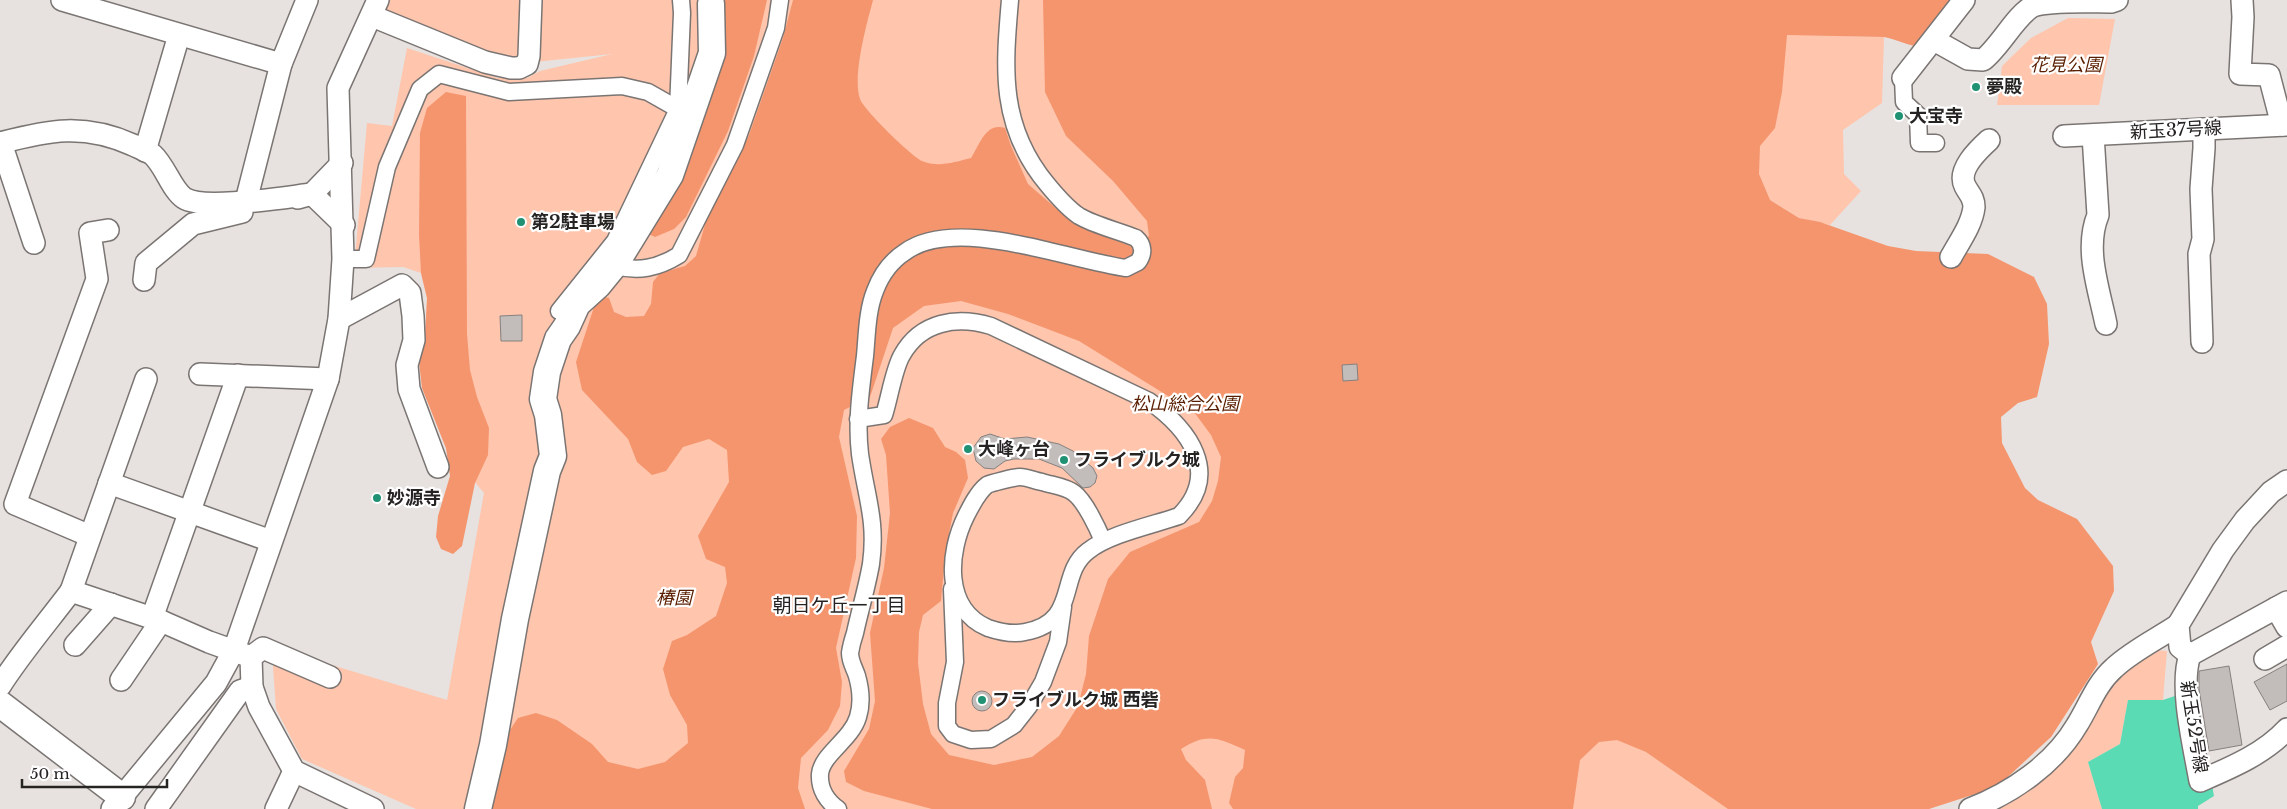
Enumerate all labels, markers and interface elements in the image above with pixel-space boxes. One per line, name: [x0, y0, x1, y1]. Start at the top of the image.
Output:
park label: 花見公園: [2030, 54, 2105, 76]
place label: 夢殿: [1986, 76, 2022, 98]
marker: 夢殿: [1970, 81, 1982, 93]
place label: 大宝寺: [1909, 105, 1963, 127]
marker: 大宝寺: [1893, 110, 1905, 122]
street label: 新玉37号線: [2129, 117, 2223, 143]
place label: 第2駐車場: [531, 211, 615, 233]
marker: 第2駐車場: [515, 216, 527, 228]
park label: 松山総合公園: [1131, 393, 1242, 415]
place label: 大峰ヶ台: [978, 438, 1050, 460]
marker: 大峰ヶ台: [962, 443, 974, 455]
place label: フライブルク城: [1074, 449, 1200, 471]
marker: フライブルク城: [1058, 454, 1070, 466]
place label: 妙源寺: [387, 487, 441, 509]
marker: 妙源寺: [371, 492, 383, 504]
park label: 椿園: [656, 587, 695, 609]
district label: 朝日ケ丘一丁目: [772, 594, 906, 617]
street label: 新玉52号線: [2176, 679, 2212, 775]
place label: フライブルク城 西砦: [992, 689, 1159, 711]
marker: フライブルク城 西砦: [976, 694, 988, 706]
scale bar: [22, 756, 168, 788]
text: 50 m: [30, 764, 70, 783]

